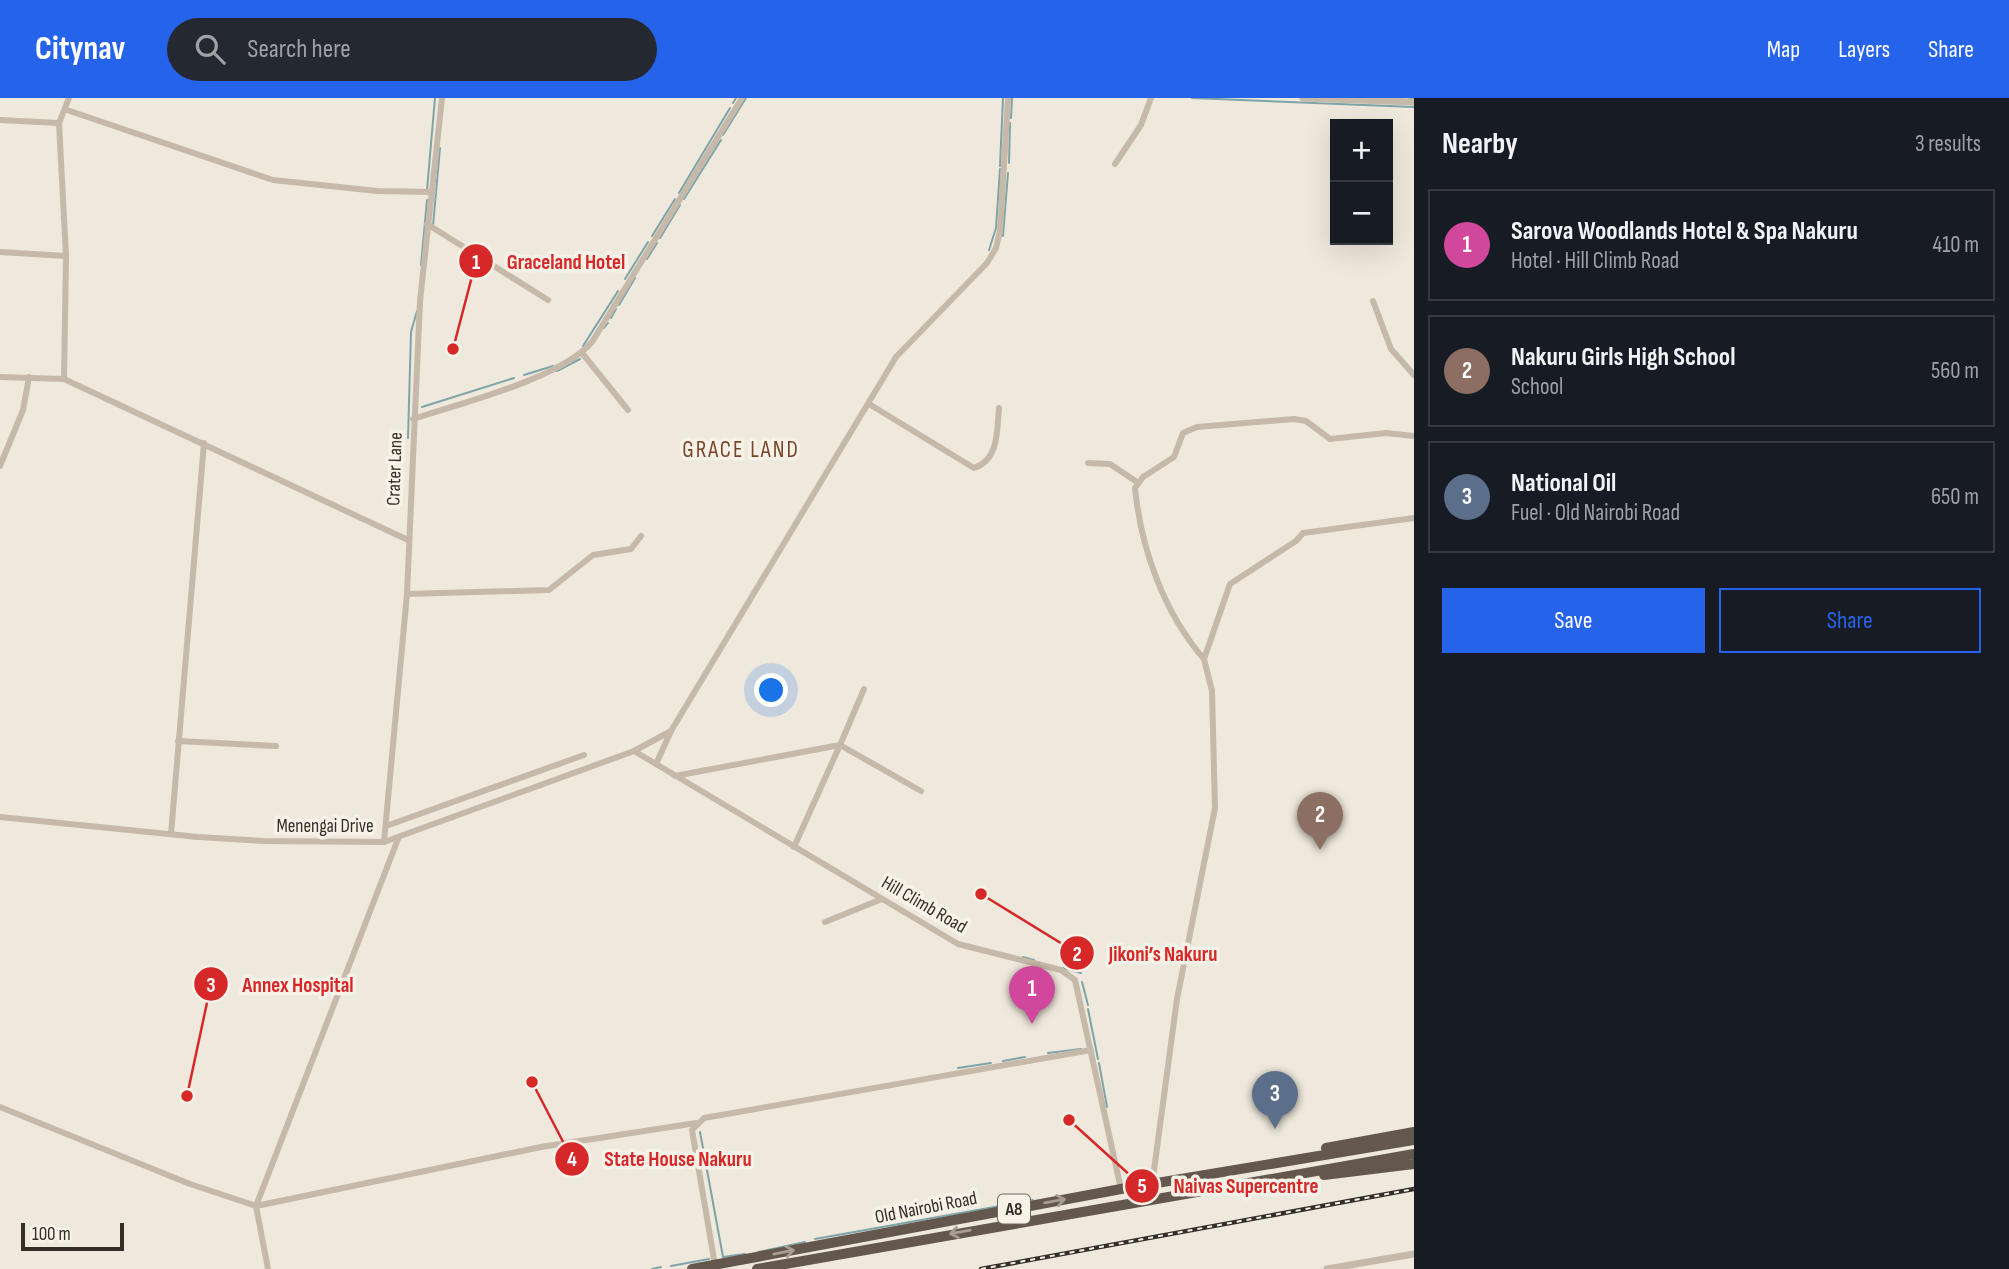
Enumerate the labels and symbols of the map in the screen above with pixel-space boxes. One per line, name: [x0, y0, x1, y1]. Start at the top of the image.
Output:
callout: Graceland Hotel: [458, 240, 640, 282]
text: 1: [472, 250, 480, 275]
text: Graceland Hotel: [507, 250, 625, 275]
street label: Crater Lane: [382, 432, 408, 506]
district label: GRACE LAND: [682, 436, 800, 464]
your location: [754, 673, 788, 707]
pin: 2: [1297, 792, 1343, 850]
street label: Menengai Drive: [276, 815, 374, 838]
street label: Hill Climb Road: [877, 871, 971, 939]
callout: Jikoni’s Nakuru: [1059, 932, 1231, 974]
text: 2: [1072, 942, 1082, 967]
text: Jikoni’s Nakuru: [1108, 942, 1217, 967]
callout: Annex Hospital: [194, 963, 368, 1005]
pin: 1: [1009, 966, 1055, 1024]
text: 3: [206, 973, 216, 998]
text: Annex Hospital: [241, 973, 354, 998]
pin: 3: [1252, 1071, 1298, 1129]
callout: State House Nakuru: [555, 1138, 765, 1180]
text: 4: [567, 1147, 577, 1172]
text: State House Nakuru: [604, 1147, 752, 1172]
callout: Naivas Supercentre: [1124, 1165, 1332, 1207]
text: 5: [1137, 1174, 1147, 1199]
text: Naivas Supercentre: [1174, 1174, 1318, 1199]
street label: Old Nairobi Road: [873, 1187, 979, 1229]
road number: A8: [998, 1194, 1030, 1224]
one-way arrow: [1043, 1194, 1066, 1208]
scale bar: [21, 1220, 124, 1252]
one-way arrow: [949, 1226, 972, 1240]
one-way arrow: [772, 1245, 794, 1258]

